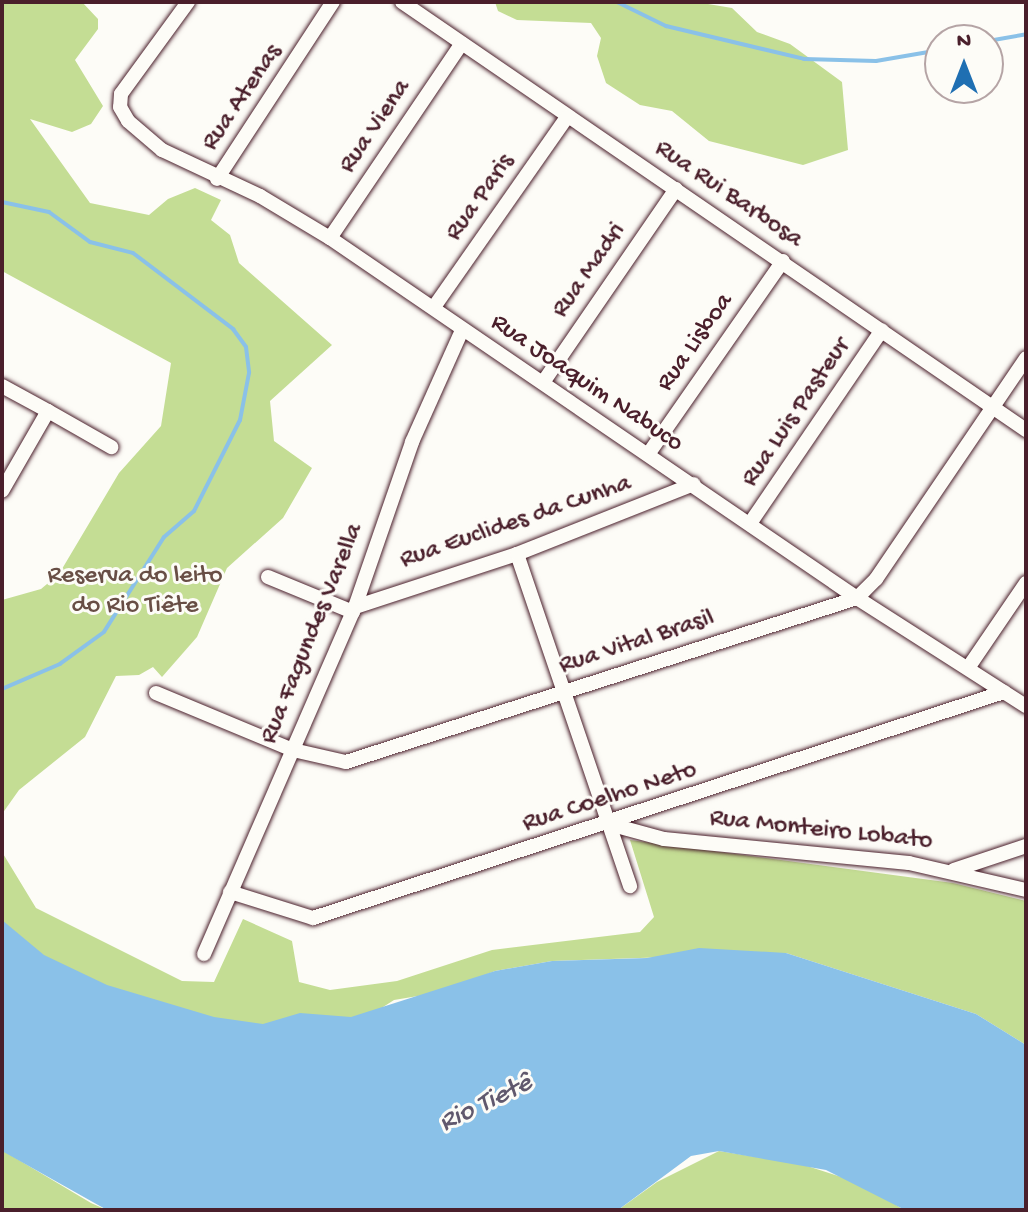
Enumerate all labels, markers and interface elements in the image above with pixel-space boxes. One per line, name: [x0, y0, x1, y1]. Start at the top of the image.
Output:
north arrow: [924, 24, 1004, 104]
text: N: [957, 29, 971, 55]
street label: Rua Atenas: [196, 39, 290, 157]
street label: Rua Viena: [333, 74, 419, 180]
street label: Rua Rui Barbosa: [648, 134, 808, 256]
street label: Rua Paris: [440, 148, 522, 248]
street label: Rua Madri: [546, 217, 634, 325]
street label: Rua Lisboa: [651, 288, 741, 398]
street label: Rua Joaquim Nabuco: [484, 308, 688, 460]
street label: Rua Luis Pasteur: [736, 332, 858, 494]
street label: Rua Euclides da Cunha: [396, 469, 636, 577]
street label: Rua Fagundes Varella: [254, 519, 372, 749]
park label: Reserva do leito do Rio Tiête: [47, 561, 223, 622]
street label: Rua Vital Brasil: [555, 603, 719, 683]
street label: Rua Coelho Neto: [519, 755, 701, 841]
street label: Rua Monteiro Lobato: [708, 804, 934, 858]
water label: Rio Tietê: [434, 1067, 538, 1141]

